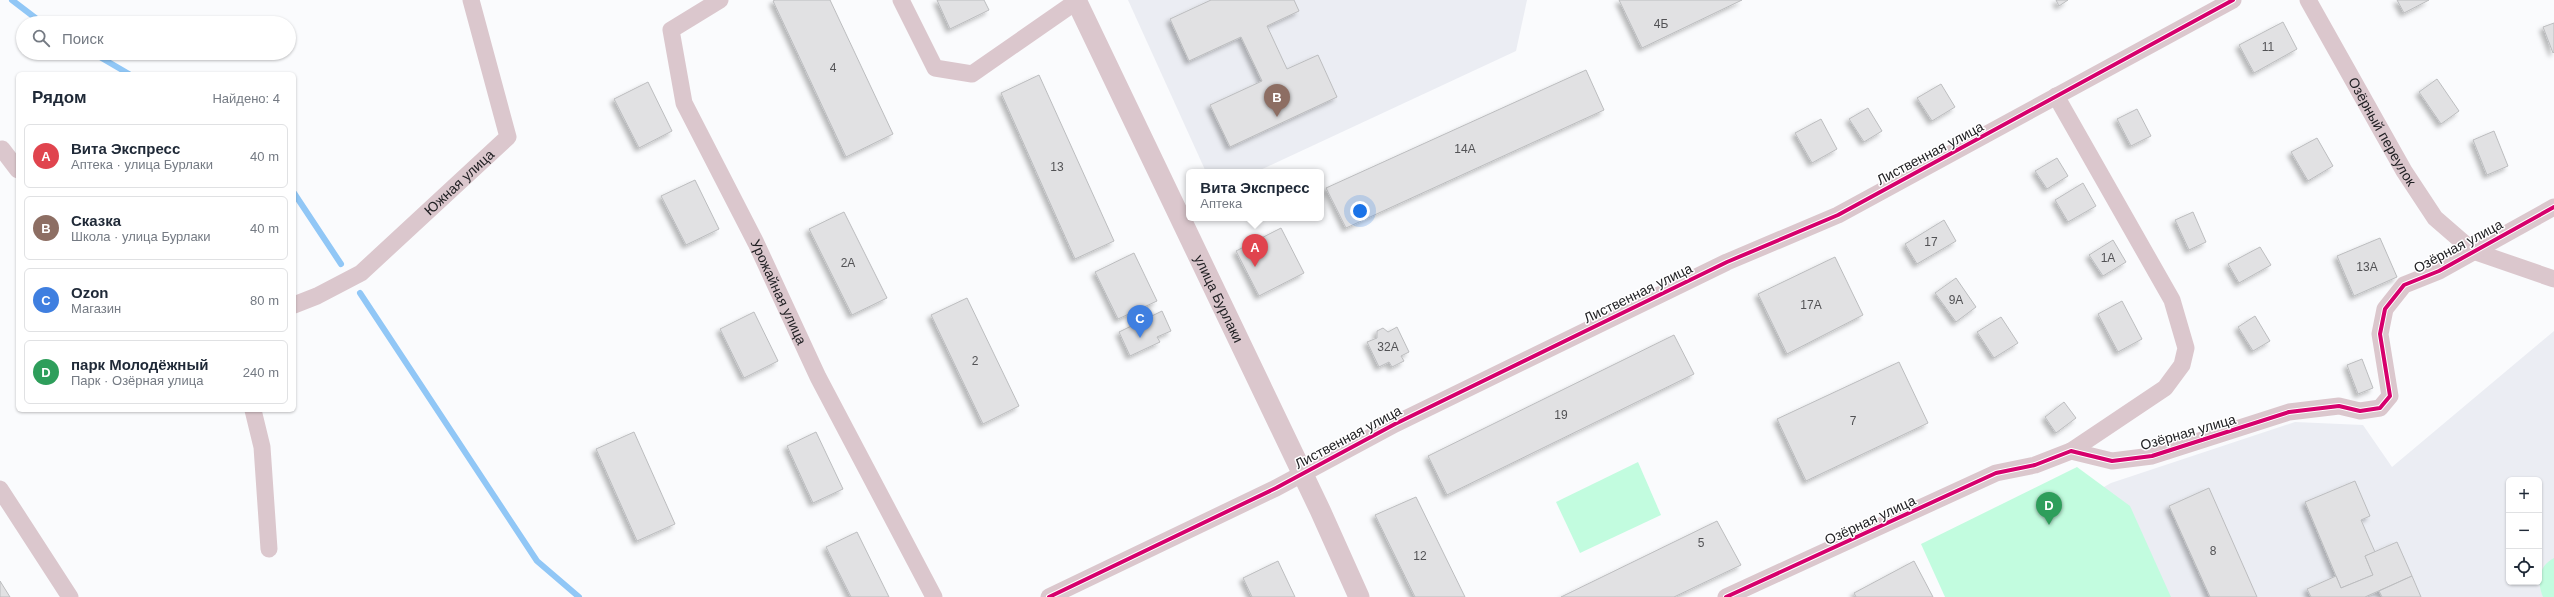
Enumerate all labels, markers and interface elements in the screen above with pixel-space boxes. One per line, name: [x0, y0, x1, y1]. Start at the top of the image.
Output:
search box: [16, 16, 296, 60]
house number: 4Б: [1654, 17, 1668, 31]
icon: search: [30, 27, 52, 49]
text: Поиск: [62, 30, 104, 47]
house number: 11: [2262, 40, 2275, 54]
house number: 4: [830, 61, 837, 75]
street label: Озёрный переулок: [2345, 74, 2420, 189]
pin: B: [1264, 84, 1290, 117]
text: Рядом: [32, 88, 87, 107]
text: Найдено: 4: [212, 91, 280, 106]
street label: Лиственная улица: [1874, 118, 1986, 188]
text: Вита Экспресс: [71, 140, 180, 157]
house number: 14А: [1454, 142, 1476, 156]
street label: Южная улица: [421, 146, 497, 218]
text: A: [41, 149, 51, 164]
text: 40 m: [250, 149, 279, 164]
text: Аптека · улица Бурлаки: [71, 157, 213, 172]
house number: 13: [1050, 160, 1064, 174]
popup: [1186, 169, 1324, 221]
text: Вита Экспресс: [1200, 179, 1310, 196]
text: Аптека: [1200, 196, 1242, 211]
your location: [1350, 201, 1370, 221]
text: Сказка: [71, 212, 121, 229]
street label: Озёрная улица: [2411, 216, 2505, 276]
text: B: [41, 221, 51, 236]
text: 40 m: [250, 221, 279, 236]
text: Школа · улица Бурлаки: [71, 229, 211, 244]
pin: A: [1242, 234, 1268, 267]
house number: 17: [1924, 235, 1938, 249]
street label: Урожайная улица: [747, 237, 810, 347]
house number: 1А: [2101, 251, 2115, 265]
street label: улица Бурлаки: [1191, 252, 1247, 345]
house number: 2А: [841, 256, 855, 270]
street label: Лиственная улица: [1581, 260, 1695, 326]
house number: 13А: [2356, 260, 2378, 274]
text: Ozon: [71, 284, 109, 301]
text: C: [41, 293, 51, 308]
text: 80 m: [250, 293, 279, 308]
house number: 9А: [1949, 293, 1963, 307]
house number: 17А: [1800, 298, 1822, 312]
text: Магазин: [71, 301, 121, 316]
pin: C: [1127, 305, 1153, 338]
house number: 32А: [1377, 340, 1399, 354]
house number: 2: [972, 354, 979, 368]
text: парк Молодёжный: [71, 356, 208, 373]
text: D: [41, 365, 51, 380]
text: 240 m: [243, 365, 279, 380]
text: Парк · Озёрная улица: [71, 373, 203, 388]
street label: Лиственная улица: [1292, 402, 1404, 472]
house number: 19: [1554, 408, 1568, 422]
street label: Озёрная улица: [2139, 411, 2238, 453]
house number: 7: [1850, 414, 1857, 428]
map controls: [2506, 477, 2542, 585]
button: +: [2506, 477, 2542, 513]
street label: Озёрная улица: [1822, 492, 1918, 548]
pin: D: [2036, 492, 2062, 525]
button: −: [2506, 513, 2542, 549]
house number: 5: [1698, 536, 1705, 550]
house number: 8: [2210, 544, 2217, 558]
house number: 12: [1413, 549, 1427, 563]
button: locate: [2506, 549, 2542, 585]

